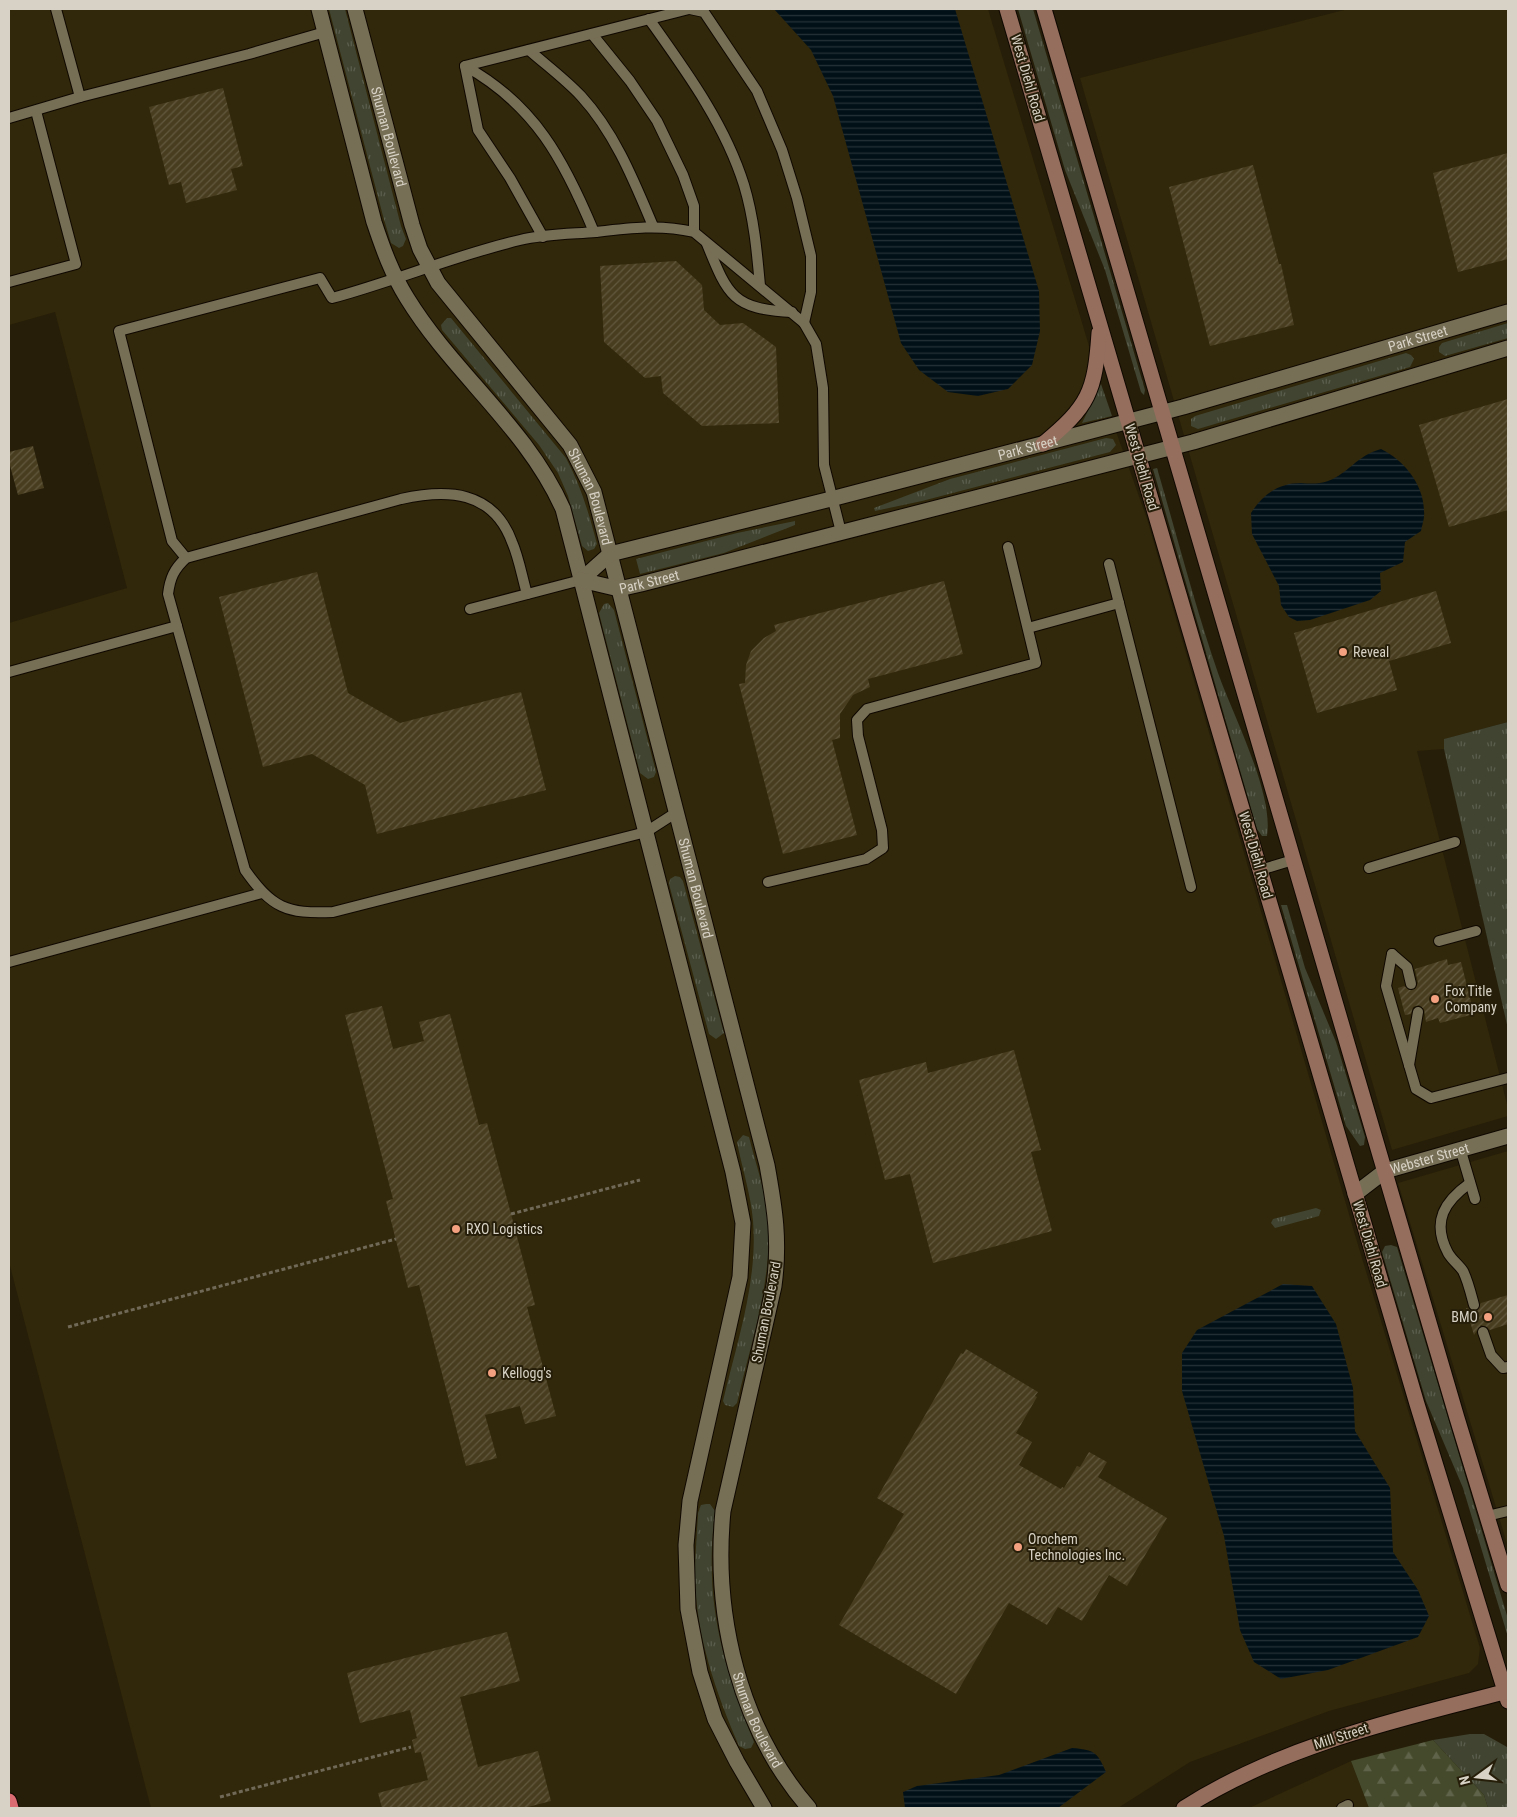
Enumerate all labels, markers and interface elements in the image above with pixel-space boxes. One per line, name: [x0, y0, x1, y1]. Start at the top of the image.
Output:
street label: West Diehl Road: [1008, 33, 1048, 123]
street label: Shuman Boulevard: [368, 85, 410, 188]
street label: Park Street: [1386, 322, 1449, 355]
street label: West Diehl Road: [1122, 422, 1162, 512]
street label: Park Street: [996, 432, 1059, 463]
street label: Shuman Boulevard: [565, 445, 615, 547]
street label: Park Street: [618, 567, 681, 597]
place label: Reveal: [1353, 644, 1389, 660]
marker: Reveal: [1337, 646, 1349, 658]
street label: West Diehl Road: [1236, 810, 1276, 900]
street label: Shuman Boulevard: [675, 836, 716, 940]
place label: Fox Title Company: [1445, 983, 1497, 1015]
marker: Fox Title Company: [1429, 993, 1441, 1005]
street label: Webster Street: [1388, 1140, 1471, 1177]
street label: West Diehl Road: [1350, 1199, 1390, 1289]
place label: RXO Logistics: [466, 1221, 543, 1237]
marker: RXO Logistics: [450, 1223, 462, 1235]
street label: Shuman Boulevard: [748, 1260, 784, 1364]
place label: BMO: [1451, 1309, 1478, 1325]
marker: BMO: [1482, 1311, 1494, 1323]
place label: Kellogg's: [502, 1365, 552, 1381]
marker: Kellogg's: [486, 1367, 498, 1379]
place label: Orochem Technologies Inc.: [1028, 1531, 1125, 1563]
marker: Orochem Technologies Inc.: [1012, 1541, 1024, 1553]
street label: Shuman Boulevard: [729, 1670, 785, 1771]
street label: Mill Street: [1312, 1720, 1370, 1752]
north arrow: [1452, 1752, 1502, 1802]
text: N: [1456, 1774, 1473, 1787]

